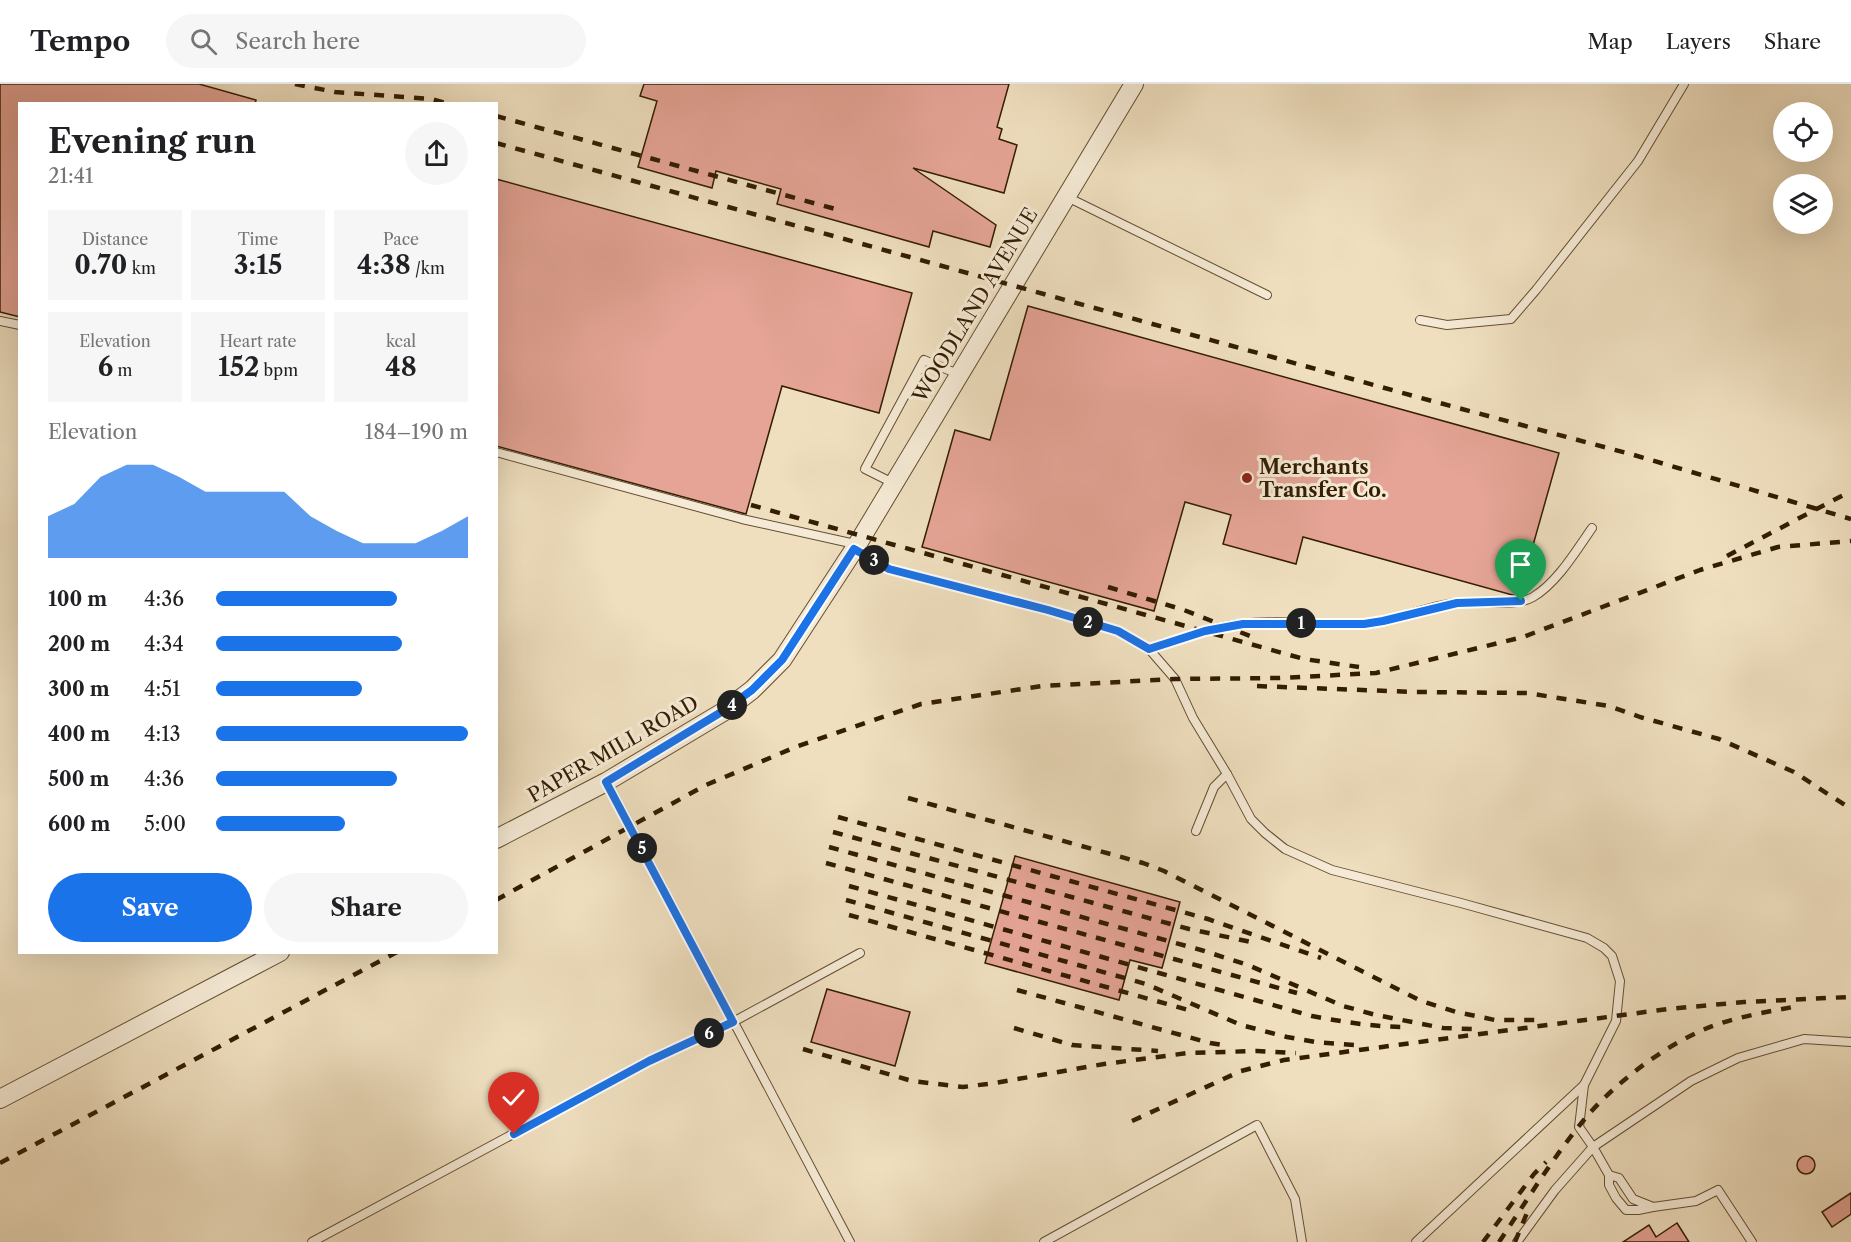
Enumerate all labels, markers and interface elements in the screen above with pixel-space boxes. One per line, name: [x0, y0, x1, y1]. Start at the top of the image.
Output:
search box: [166, 14, 586, 68]
text: Tempo: [30, 24, 130, 58]
icon: search: [187, 25, 220, 58]
text: Search here: [235, 28, 360, 55]
text: Map: [1588, 29, 1633, 54]
text: Layers: [1666, 29, 1731, 54]
text: Share: [1764, 29, 1821, 54]
map controls: [1773, 102, 1833, 234]
button: locate: [1773, 102, 1833, 162]
text: Evening run: [48, 121, 256, 162]
button: share: [405, 122, 468, 185]
text: 21:41: [48, 164, 94, 188]
button: layers: [1773, 174, 1833, 234]
street label: WOODLAND AVENUE: [907, 203, 1043, 407]
text: Distance: [82, 229, 148, 249]
text: Time: [238, 229, 278, 249]
text: Pace: [383, 229, 419, 249]
text: 0.70: [74, 249, 127, 281]
text: 3:15: [234, 249, 282, 281]
text: 4:38: [357, 249, 411, 281]
text: km: [127, 258, 156, 278]
text: /km: [411, 258, 445, 278]
text: Elevation: [79, 331, 151, 351]
text: Heart rate: [219, 331, 297, 351]
text: kcal: [386, 331, 416, 351]
text: 6: [98, 351, 113, 383]
text: 152: [218, 351, 259, 383]
text: 48: [385, 351, 417, 383]
text: m: [113, 360, 132, 380]
text: bpm: [259, 360, 298, 380]
text: Elevation: [48, 420, 137, 444]
text: 184–190 m: [365, 420, 468, 444]
place label: Merchants Transfer Co.: [1259, 455, 1387, 502]
marker: Merchants Transfer Co.: [1240, 471, 1254, 485]
pin: [1495, 539, 1546, 601]
pin: 3: [859, 545, 889, 575]
icon: arrive: [1504, 548, 1537, 581]
text: 3: [869, 550, 879, 570]
text: 100 m: [48, 587, 107, 611]
text: 4:36: [144, 587, 184, 611]
pin: 2: [1073, 607, 1103, 637]
pin: 1: [1286, 608, 1316, 638]
text: 2: [1083, 612, 1093, 632]
text: 1: [1297, 613, 1305, 633]
text: 200 m: [48, 632, 110, 656]
text: 4:34: [144, 632, 184, 656]
text: 300 m: [48, 677, 110, 701]
text: 4:51: [144, 677, 180, 701]
street label: PAPER MILL ROAD: [523, 690, 703, 808]
pin: 4: [717, 690, 747, 720]
text: 4: [727, 695, 737, 715]
text: 400 m: [48, 722, 110, 746]
text: 4:13: [144, 722, 181, 746]
text: 500 m: [48, 767, 109, 791]
text: 4:36: [144, 767, 184, 791]
text: 600 m: [48, 812, 110, 836]
text: 5:00: [144, 812, 186, 836]
pin: 5: [627, 833, 657, 863]
text: 5: [638, 838, 646, 858]
button: Save: [48, 873, 252, 942]
button: Share: [264, 873, 468, 942]
pin: 6: [694, 1018, 724, 1048]
text: 6: [704, 1023, 714, 1043]
pin: [488, 1072, 539, 1134]
icon: check: [497, 1081, 530, 1114]

